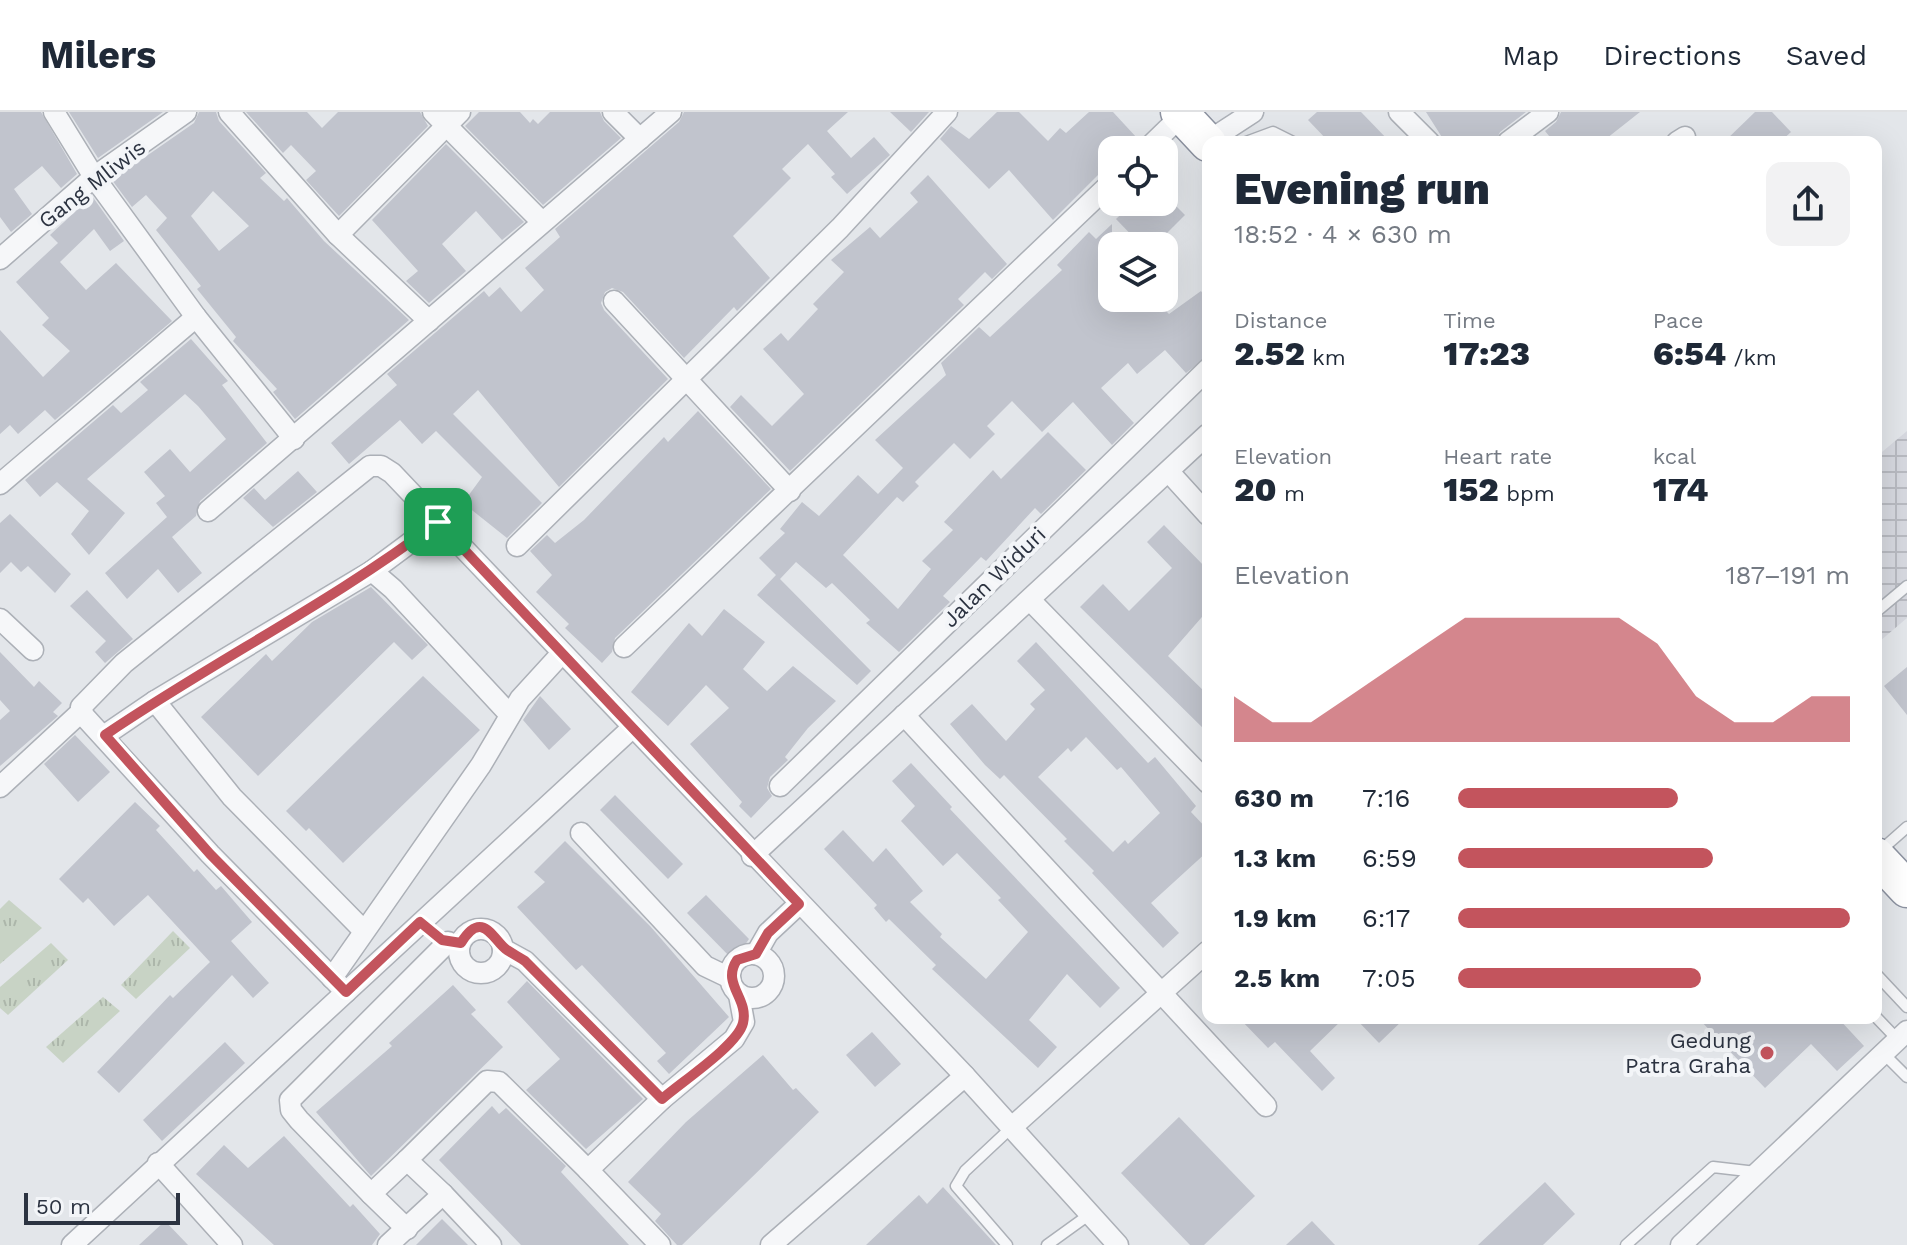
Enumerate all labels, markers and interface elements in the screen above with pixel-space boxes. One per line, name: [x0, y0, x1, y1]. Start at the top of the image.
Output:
text: Milers: [40, 33, 156, 77]
text: Map: [1502, 39, 1559, 72]
text: Directions: [1603, 39, 1742, 72]
text: Saved: [1786, 39, 1867, 72]
street label: Gang Mliwis: [34, 135, 150, 233]
map controls: [1098, 136, 1178, 312]
button: locate: [1098, 136, 1178, 216]
button: share: [1766, 162, 1850, 246]
text: Evening run: [1234, 163, 1490, 215]
text: 18:52 · 4 × 630 m: [1234, 219, 1452, 249]
button: layers: [1098, 232, 1178, 312]
text: Distance: [1234, 308, 1328, 333]
text: Time: [1443, 308, 1496, 333]
text: Pace: [1653, 308, 1704, 333]
text: 2.52: [1234, 333, 1305, 373]
text: 17:23: [1443, 333, 1530, 373]
text: 6:54: [1653, 333, 1726, 373]
text: km: [1305, 345, 1346, 370]
text: /km: [1726, 345, 1777, 370]
text: Elevation: [1234, 444, 1332, 469]
text: Heart rate: [1443, 444, 1552, 469]
text: kcal: [1653, 444, 1696, 469]
text: 20: [1234, 469, 1277, 509]
text: 152: [1443, 469, 1499, 509]
text: 174: [1653, 469, 1708, 509]
text: m: [1277, 481, 1305, 506]
text: bpm: [1499, 481, 1555, 506]
pin: [404, 488, 472, 556]
icon: arrive: [416, 500, 460, 544]
street label: Jalan Widuri: [937, 522, 1051, 632]
text: Elevation: [1234, 560, 1350, 590]
text: 187–191 m: [1725, 560, 1850, 590]
text: 630 m: [1234, 783, 1314, 813]
text: 7:16: [1362, 783, 1410, 813]
text: 1.3 km: [1234, 843, 1316, 873]
text: 6:59: [1362, 843, 1417, 873]
text: 1.9 km: [1234, 903, 1317, 933]
text: 6:17: [1362, 903, 1410, 933]
text: 2.5 km: [1234, 963, 1320, 993]
text: 7:05: [1362, 963, 1416, 993]
place label: Gedung Patra Graha: [1625, 1028, 1751, 1078]
marker: Gedung Patra Graha: [1758, 1044, 1776, 1062]
scale bar: [24, 1189, 180, 1225]
text: 50 m: [36, 1194, 91, 1219]

